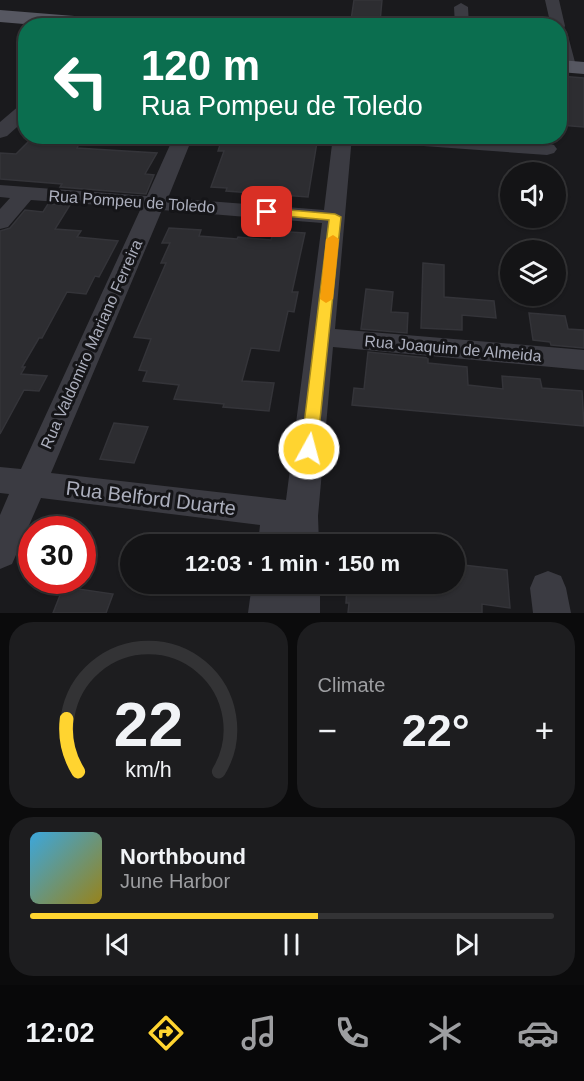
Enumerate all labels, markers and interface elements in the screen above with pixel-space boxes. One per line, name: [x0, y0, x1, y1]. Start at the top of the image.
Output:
icon: left: [42, 42, 120, 120]
text: 120 m: [141, 42, 260, 89]
text: Rua Pompeu de Toledo: [141, 91, 423, 121]
map controls: [500, 162, 566, 306]
button: sound: [500, 162, 566, 228]
pin: [241, 186, 292, 237]
street label: Rua Pompeu de Toledo: [48, 187, 216, 216]
icon: arrive: [250, 195, 283, 228]
street label: Rua Valdomiro Mariano Ferreira: [37, 237, 145, 452]
button: layers: [500, 240, 566, 306]
street label: Rua Joaquim de Almeida: [364, 332, 542, 365]
position arrow: [277, 417, 341, 481]
street label: Rua Belford Duarte: [65, 477, 237, 519]
speed limit sign: 30: [18, 516, 96, 594]
text: 12:03 · 1 min · 150 m: [185, 551, 400, 576]
text: Climate: [318, 674, 385, 696]
text: 22: [114, 690, 183, 759]
text: 22°: [402, 705, 470, 756]
text: −: [318, 712, 337, 749]
text: +: [535, 712, 554, 749]
text: km/h: [125, 758, 171, 782]
text: Northbound: [120, 844, 246, 869]
text: June Harbor: [120, 870, 230, 892]
icon: previous: [101, 928, 134, 961]
icon: pause: [275, 928, 308, 961]
icon: next: [450, 928, 483, 961]
icon: directions: [145, 1012, 187, 1054]
icon: music: [238, 1012, 280, 1054]
icon: phone: [331, 1012, 373, 1054]
icon: climate: [424, 1012, 466, 1054]
icon: car: [517, 1012, 559, 1054]
text: 12:02: [25, 1018, 94, 1048]

